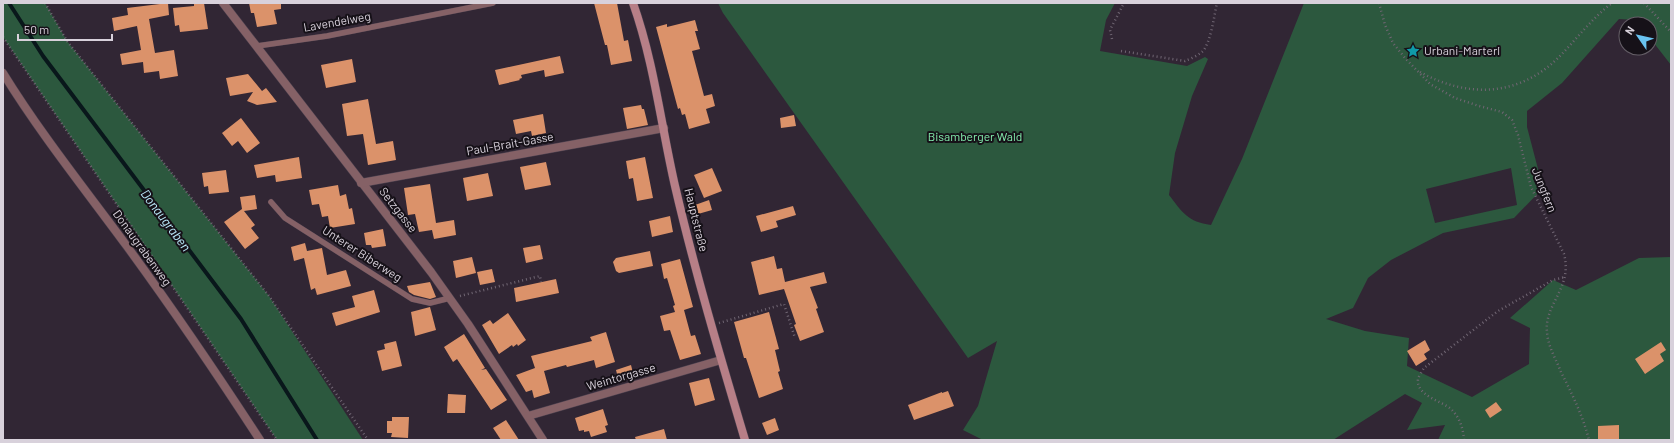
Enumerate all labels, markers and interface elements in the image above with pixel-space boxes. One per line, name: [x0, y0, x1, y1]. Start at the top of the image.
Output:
street label: Lavendelweg: [302, 8, 372, 34]
scale bar: [18, 16, 112, 42]
north arrow: [1618, 16, 1658, 56]
text: 50 m: [24, 22, 49, 36]
text: N: [1622, 23, 1637, 37]
place icon: Urbani-Marterl: [1405, 43, 1421, 59]
place label: Urbani-Marterl: [1424, 43, 1500, 57]
street label: Paul-Brait-Gasse: [465, 128, 555, 158]
park label: Bisamberger Wald: [928, 129, 1022, 143]
street label: Jungfern: [1530, 165, 1560, 214]
street label: Setzgasse: [377, 184, 421, 235]
water label: Donaugraben: [137, 186, 195, 254]
street label: Hauptstraße: [682, 186, 712, 253]
street label: Donaugrabenweg: [111, 207, 175, 288]
street label: Unterer Biberweg: [320, 222, 405, 284]
street label: Weintorgasse: [585, 360, 657, 393]

